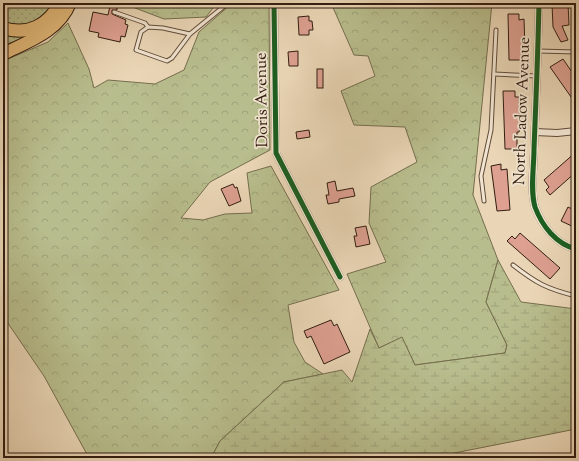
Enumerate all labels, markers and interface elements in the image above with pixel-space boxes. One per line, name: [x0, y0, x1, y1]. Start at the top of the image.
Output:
street label: North Ladow Avenue: [509, 36, 537, 186]
street label: Doris Avenue: [251, 52, 275, 148]

